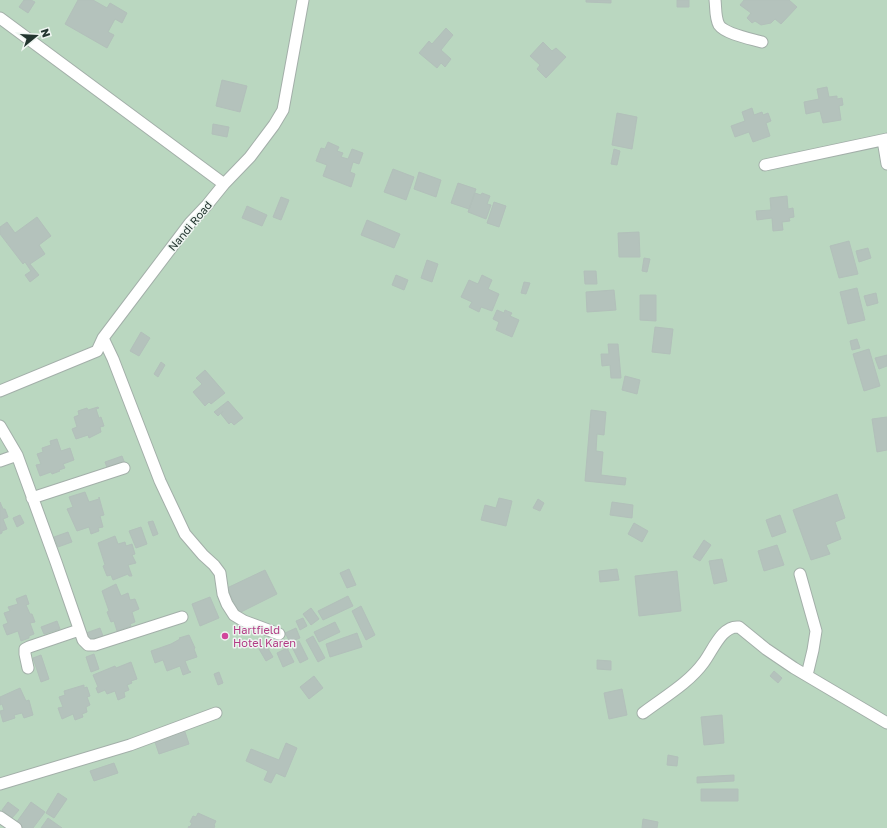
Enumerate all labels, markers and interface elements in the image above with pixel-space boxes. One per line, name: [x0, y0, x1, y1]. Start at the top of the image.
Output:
north arrow: [16, 16, 56, 56]
text: N: [39, 27, 53, 39]
street label: Nandi Road: [165, 198, 214, 253]
place label: Hartfield Hotel Karen: [233, 623, 296, 649]
marker: Hartfield Hotel Karen: [220, 631, 230, 641]

